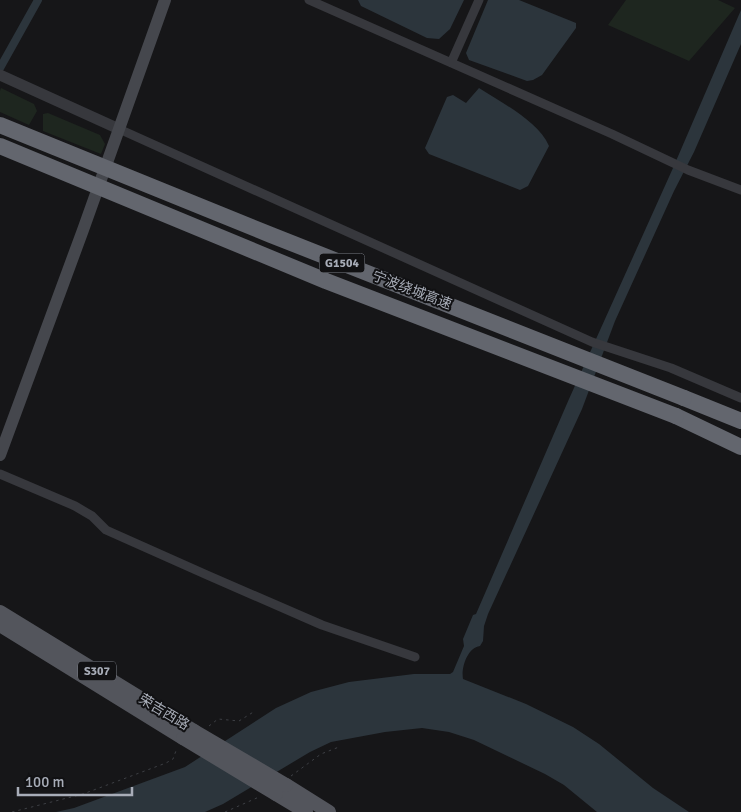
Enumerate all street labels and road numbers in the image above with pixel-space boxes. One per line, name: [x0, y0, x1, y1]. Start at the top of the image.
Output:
road number: G1504: [320, 254, 364, 272]
street label: 宁波绕城高速: [370, 267, 454, 313]
road number: S307: [78, 661, 116, 680]
street label: 荣吉西路: [136, 690, 192, 734]

